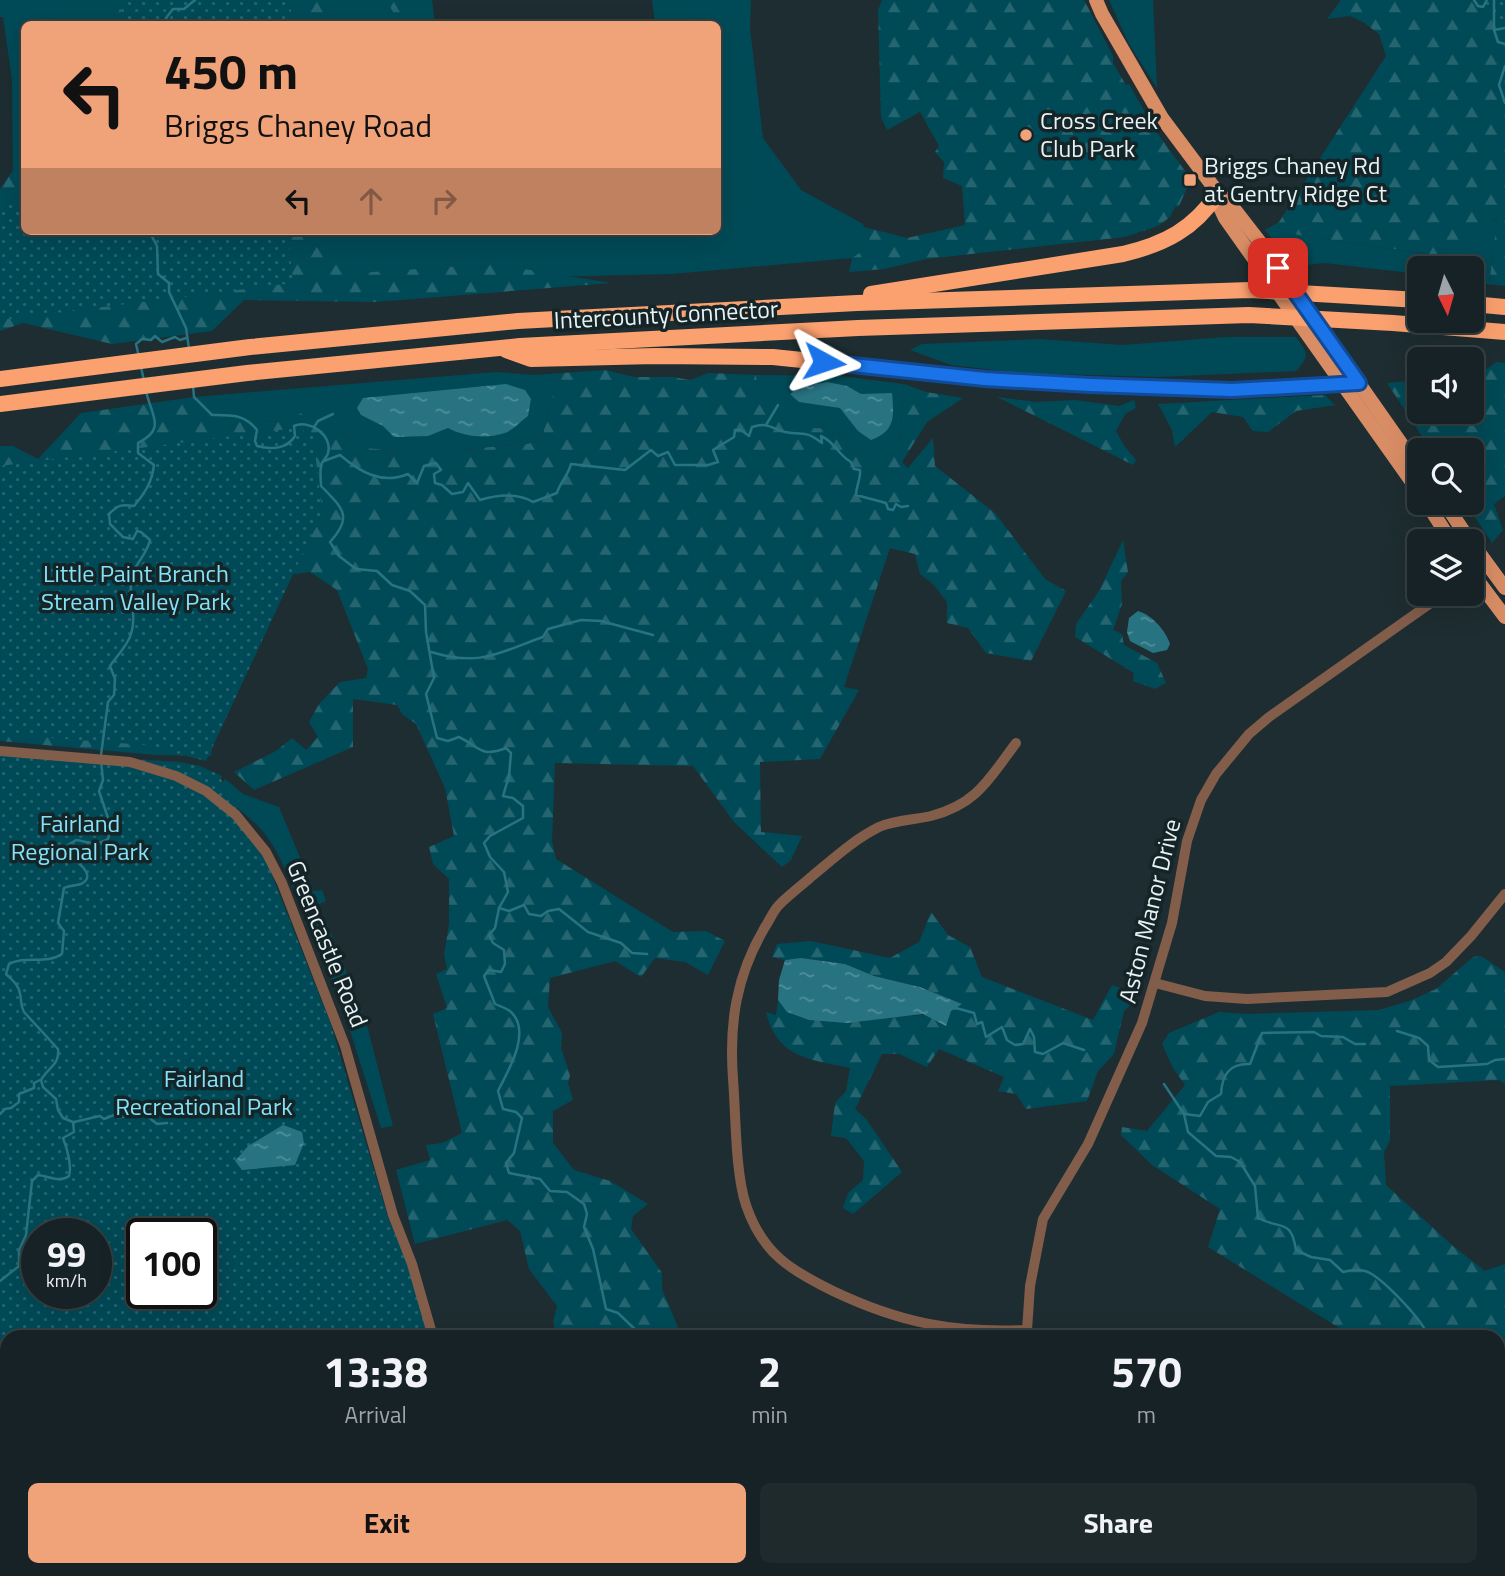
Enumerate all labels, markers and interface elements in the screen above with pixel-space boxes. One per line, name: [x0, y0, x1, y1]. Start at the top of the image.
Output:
text: 450 m: [164, 33, 298, 108]
icon: left: [49, 49, 140, 140]
text: Briggs Chaney Road: [164, 101, 432, 149]
place label: Cross Creek Club Park: [1040, 102, 1159, 166]
marker: Cross Creek Club Park: [1018, 127, 1034, 143]
place label: Briggs Chaney Rd at Gentry Ridge Ct: [1204, 147, 1387, 211]
marker: Briggs Chaney Rd at Gentry Ridge Ct: [1182, 172, 1198, 188]
icon: left: [279, 182, 317, 220]
icon: ahead: [352, 182, 390, 220]
icon: right: [425, 182, 463, 220]
pin: [1248, 238, 1308, 298]
icon: arrive: [1259, 249, 1297, 287]
north arrow: [1407, 256, 1484, 332]
map controls: [1407, 256, 1484, 606]
street label: Intercounty Connector: [553, 290, 779, 338]
position arrow: [787, 325, 861, 399]
button: sound: [1407, 347, 1484, 424]
button: search: [1407, 438, 1484, 515]
button: layers: [1407, 529, 1484, 606]
park label: Little Paint Branch Stream Valley Park: [41, 555, 231, 619]
park label: Fairland Regional Park: [11, 805, 150, 869]
street label: Aston Manor Drive: [1109, 815, 1189, 1007]
street label: Greencastle Road: [278, 855, 378, 1032]
park label: Fairland Recreational Park: [115, 1060, 293, 1124]
speed limit sign: 100: [126, 1218, 217, 1309]
text: 99: [47, 1227, 86, 1281]
text: km/h: [46, 1267, 87, 1294]
text: 13:38: [323, 1339, 428, 1403]
text: 2: [758, 1339, 781, 1403]
text: 570: [1111, 1339, 1182, 1403]
text: Arrival: [344, 1397, 407, 1432]
text: min: [751, 1397, 788, 1432]
text: m: [1137, 1397, 1156, 1432]
button: Exit: [28, 1483, 746, 1563]
button: Share: [760, 1483, 1477, 1563]

